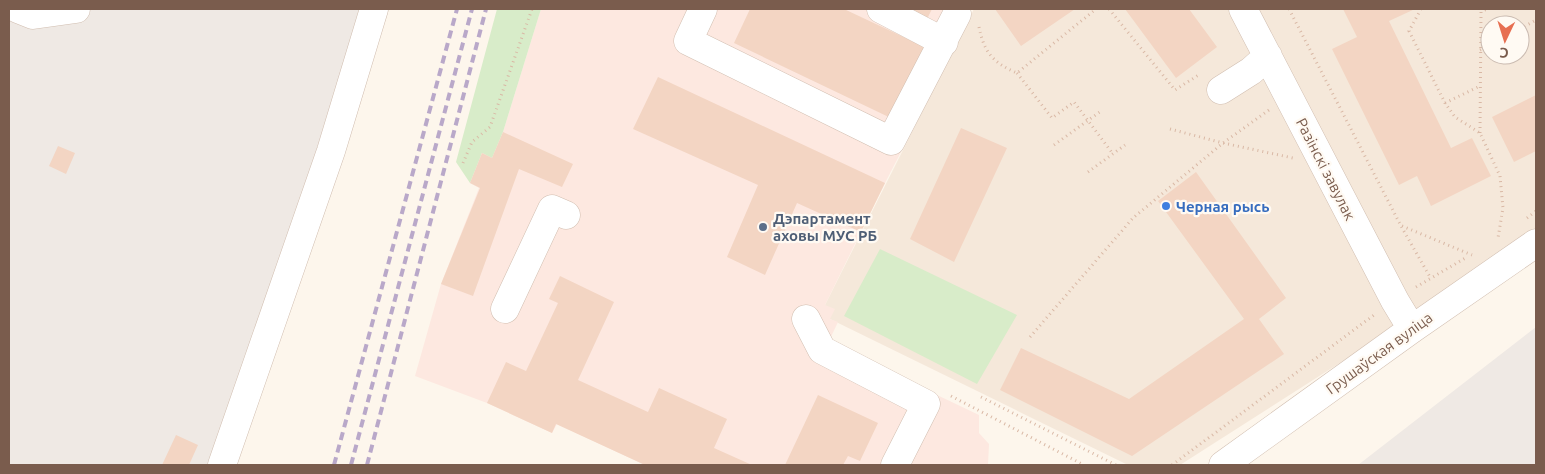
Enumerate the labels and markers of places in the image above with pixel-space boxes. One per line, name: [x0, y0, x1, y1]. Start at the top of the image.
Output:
place label: Черная рысь: [1176, 198, 1269, 215]
marker: Черная рысь: [1160, 200, 1172, 212]
place label: Дэпартамент аховы МУС РБ: [773, 210, 877, 244]
marker: Дэпартамент аховы МУС РБ: [757, 221, 769, 233]

